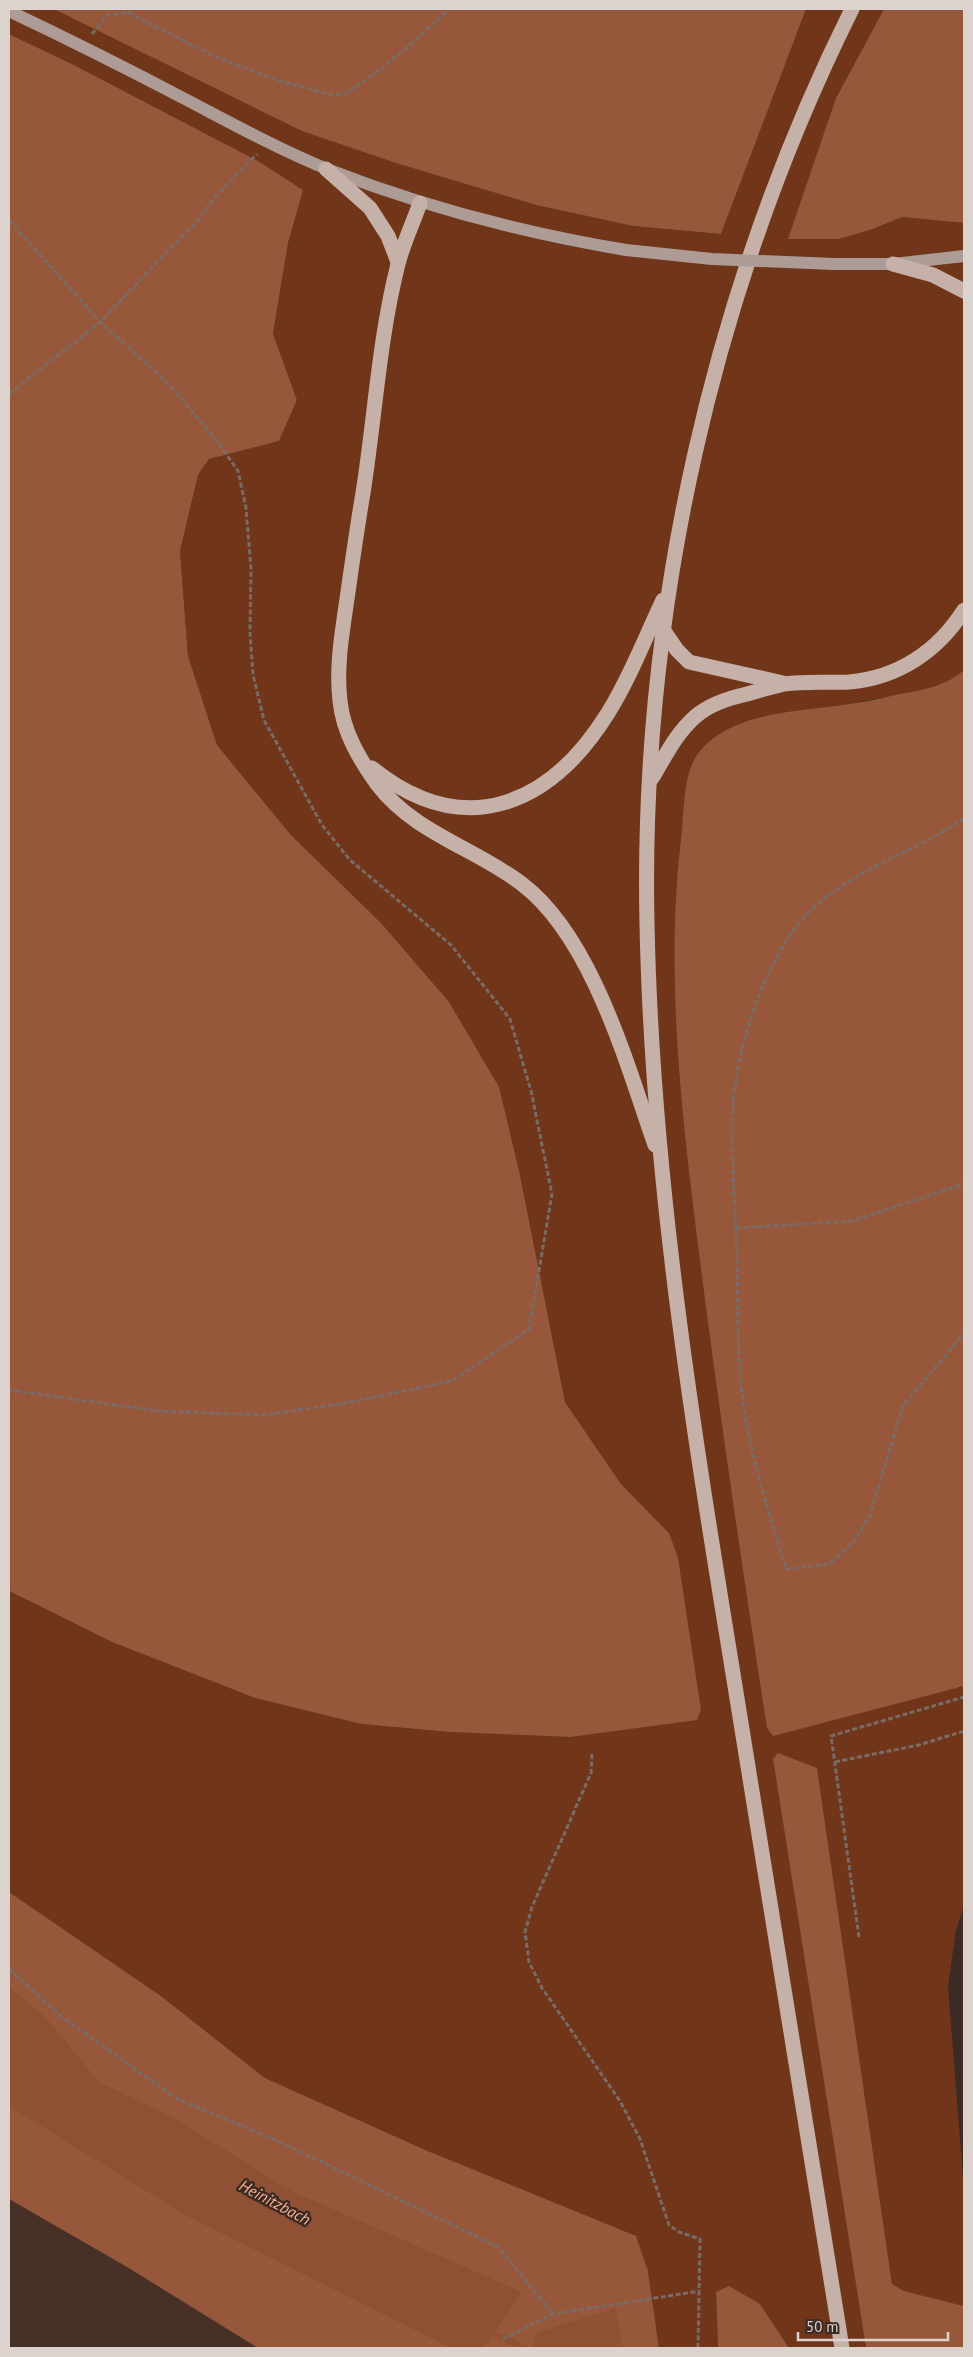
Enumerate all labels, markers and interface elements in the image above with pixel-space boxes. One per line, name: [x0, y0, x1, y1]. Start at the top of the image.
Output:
water label: Heinitzbach: [236, 2175, 314, 2229]
scale bar: [798, 2310, 948, 2342]
text: 50 m: [806, 2317, 839, 2336]

